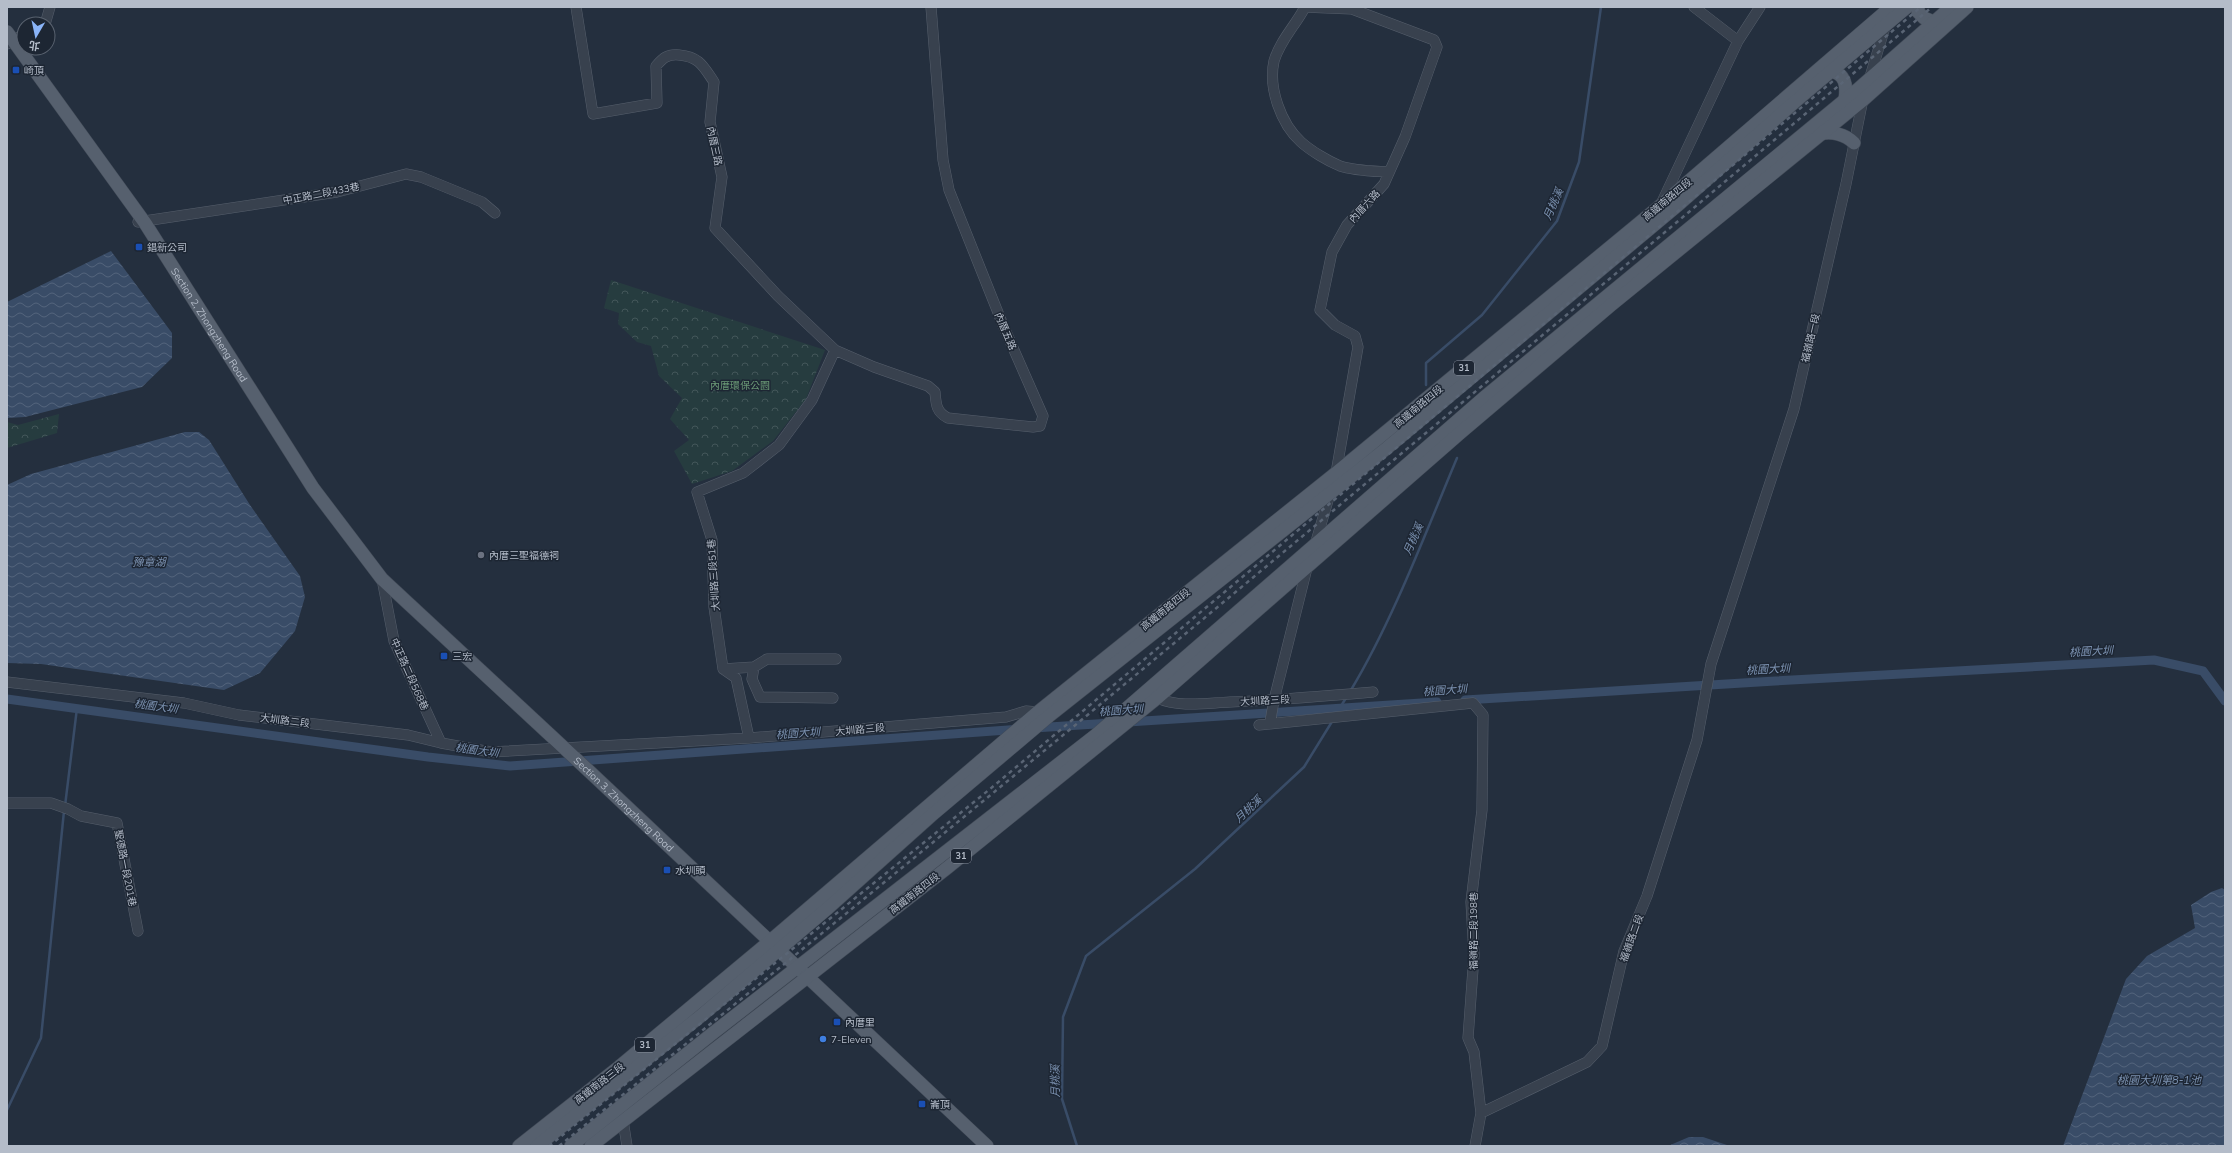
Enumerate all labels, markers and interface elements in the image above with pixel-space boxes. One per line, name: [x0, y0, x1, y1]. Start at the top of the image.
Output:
north arrow: [16, 16, 56, 56]
text: 北: [28, 38, 41, 54]
place label: 崎頂: [24, 64, 44, 77]
marker: 崎頂: [11, 65, 21, 75]
street label: 內厝三路: [704, 125, 725, 167]
street label: 高鐵南路四段: [1640, 175, 1694, 224]
street label: 中正路二段433巷: [282, 180, 361, 207]
water label: 月桃溪: [1540, 184, 1567, 222]
street label: 內厝六路: [1346, 187, 1383, 226]
place label: 錩新公司: [147, 241, 187, 254]
marker: 錩新公司: [134, 242, 144, 252]
street label: Section 2, Zhongzheng Road: [168, 265, 250, 384]
street label: 內厝五路: [992, 310, 1019, 352]
street label: 福嶺路一段: [1799, 312, 1822, 364]
road number: 31: [1454, 361, 1474, 375]
park label: 內厝環保公園: [710, 379, 770, 392]
street label: 高鐵南路四段: [1391, 382, 1445, 431]
water label: 月桃溪: [1400, 519, 1427, 557]
street label: 大圳路三段51巷: [705, 539, 722, 611]
place label: 內厝三聖福德祠: [489, 549, 559, 562]
marker: 內厝三聖福德祠: [476, 550, 486, 560]
water label: 豫章湖: [133, 555, 167, 569]
street label: 高鐵南路四段: [1138, 585, 1193, 633]
street label: 中正路二段568巷: [388, 636, 431, 712]
water label: 桃園大圳: [2069, 643, 2115, 659]
place label: 三宏: [452, 650, 472, 663]
marker: 三宏: [439, 651, 449, 661]
water label: 桃園大圳: [1746, 661, 1792, 677]
water label: 桃園大圳: [1423, 681, 1469, 699]
street label: 大圳路三段: [1240, 693, 1290, 708]
water label: 桃園大圳: [133, 696, 181, 716]
water label: 桃園大圳: [1099, 701, 1145, 719]
street label: 大圳路二段: [259, 711, 311, 730]
street label: 大圳路三段: [835, 721, 886, 738]
water label: 桃園大圳: [776, 724, 822, 742]
water label: 桃園大圳: [454, 740, 502, 760]
street label: Section 3, Zhongzheng Road: [571, 754, 676, 855]
water label: 月桃溪: [1231, 791, 1266, 825]
street label: 聖德路一段201巷: [112, 829, 139, 908]
road number: 31: [951, 849, 971, 863]
place label: 水圳頭: [675, 864, 706, 877]
marker: 水圳頭: [662, 865, 672, 875]
street label: 高鐵南路四段: [887, 870, 942, 917]
street label: 福嶺路二段198巷: [1467, 892, 1480, 970]
street label: 福嶺路二段: [1617, 912, 1646, 964]
place label: 內厝里: [845, 1016, 875, 1029]
marker: 內厝里: [832, 1017, 842, 1027]
place label: 7-Eleven: [831, 1033, 872, 1046]
marker: 7-Eleven: [818, 1034, 828, 1044]
road number: 31: [635, 1038, 655, 1052]
street label: 高鐵南路三段: [572, 1060, 627, 1107]
water label: 月桃溪: [1048, 1062, 1062, 1098]
water label: 桃園大圳第8-1池: [2117, 1073, 2202, 1087]
place label: 崙頂: [930, 1098, 950, 1111]
marker: 崙頂: [917, 1099, 927, 1109]

